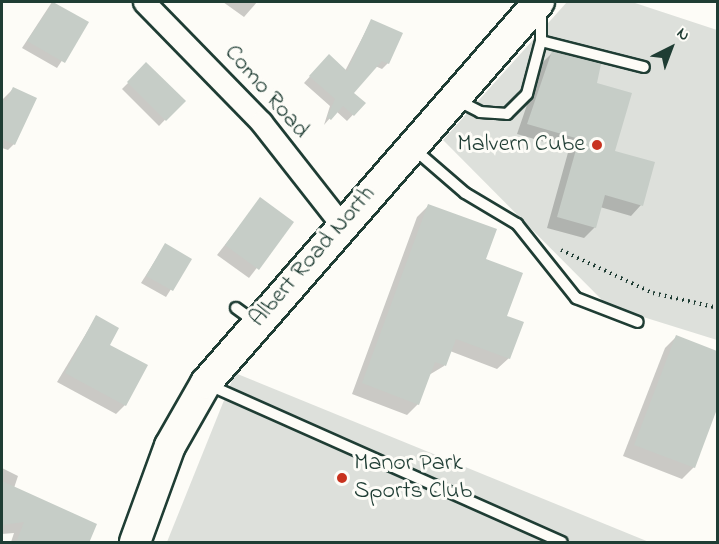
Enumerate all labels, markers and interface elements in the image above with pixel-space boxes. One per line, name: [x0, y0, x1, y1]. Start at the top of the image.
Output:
north arrow: [641, 18, 701, 78]
text: N: [671, 22, 695, 47]
street label: Como Road: [217, 39, 315, 145]
place label: Malvern Cube: [457, 131, 585, 159]
marker: Malvern Cube: [590, 138, 604, 152]
street label: Albert Road North: [244, 181, 382, 333]
place label: Manor Park Sports Club: [354, 450, 472, 506]
marker: Manor Park Sports Club: [335, 471, 349, 485]

